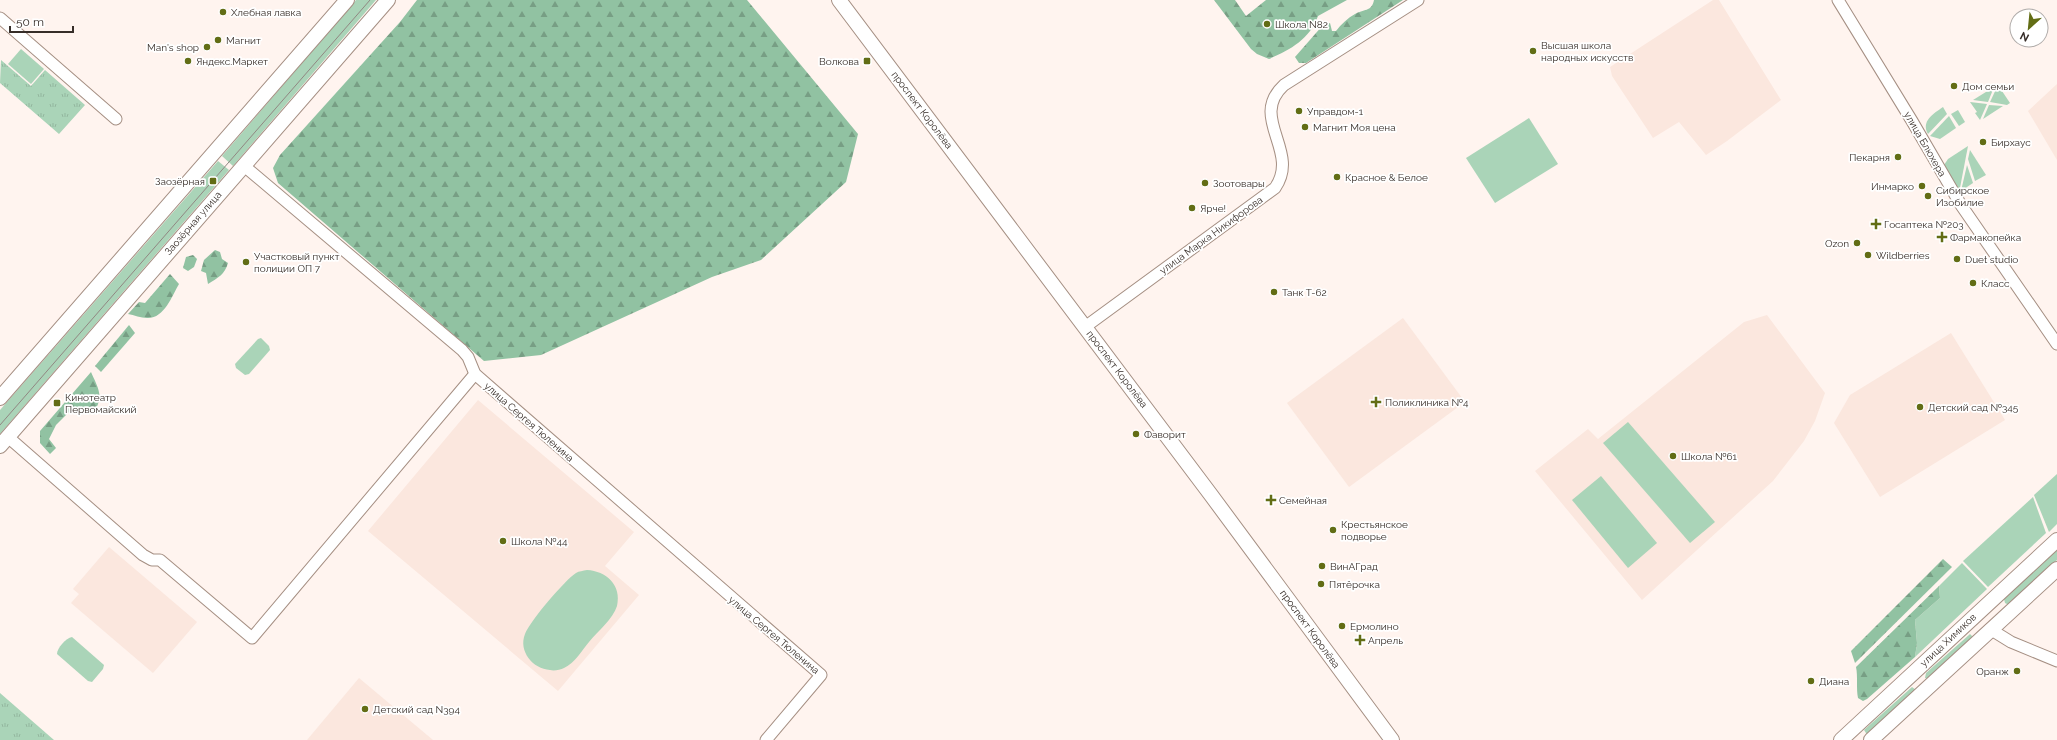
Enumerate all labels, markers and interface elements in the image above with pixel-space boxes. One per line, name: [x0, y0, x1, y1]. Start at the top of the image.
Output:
marker: Хлебная лавка: [218, 7, 228, 17]
place label: Хлебная лавка: [231, 7, 301, 18]
scale bar: [10, 8, 73, 34]
north arrow: [2009, 8, 2049, 48]
text: 50 m: [16, 15, 44, 29]
marker: Школа N82: [1262, 19, 1272, 29]
place label: Школа N82: [1275, 19, 1328, 30]
text: N: [2018, 29, 2031, 44]
marker: Магнит: [213, 35, 223, 45]
place label: Магнит: [226, 35, 261, 46]
place label: Высшая школа народных искусств: [1541, 40, 1633, 63]
place label: Man's shop: [147, 42, 199, 53]
marker: Man's shop: [202, 42, 212, 52]
marker: Высшая школа народных искусств: [1528, 46, 1538, 56]
marker: Яндекс.Маркет: [183, 56, 193, 66]
place label: Яндекс.Маркет: [196, 56, 268, 67]
place label: Волкова: [819, 56, 859, 67]
marker: Волкова: [862, 56, 872, 66]
street label: проспект Королёва: [889, 69, 955, 151]
marker: Дом семьи: [1949, 81, 1959, 91]
place label: Дом семьи: [1962, 81, 2014, 92]
marker: Управдом-1: [1294, 106, 1304, 116]
place label: Управдом-1: [1307, 106, 1364, 117]
street label: улица Блюхера: [1902, 109, 1948, 179]
marker: Магнит Моя цена: [1300, 122, 1310, 132]
place label: Магнит Моя цена: [1313, 122, 1396, 133]
marker: Бирхаус: [1978, 137, 1988, 147]
place label: Бирхаус: [1991, 137, 2031, 148]
place label: Пекарня: [1849, 152, 1890, 163]
marker: Пекарня: [1893, 152, 1903, 162]
marker: Красное & Белое: [1332, 172, 1342, 182]
place label: Красное & Белое: [1345, 172, 1428, 183]
place label: Заозёрная: [155, 176, 205, 187]
marker: Заозёрная: [208, 176, 218, 186]
marker: Зоотовары: [1200, 178, 1210, 188]
place label: Зоотовары: [1213, 178, 1265, 189]
place label: Инмарко: [1871, 181, 1914, 192]
marker: Инмарко: [1917, 181, 1927, 191]
place label: Сибирское Изобилие: [1936, 185, 1989, 208]
street label: Заозёрная улица: [162, 189, 224, 257]
marker: Сибирское Изобилие: [1923, 191, 1933, 201]
street label: улица Марка Никифорова: [1157, 194, 1265, 276]
marker: Ярче!: [1187, 203, 1197, 213]
place label: Ярче!: [1200, 203, 1226, 214]
marker: Госаптека №203: [1871, 219, 1881, 229]
place label: Госаптека №203: [1884, 219, 1964, 230]
marker: Фармакопейка: [1937, 232, 1947, 242]
place label: Фармакопейка: [1950, 232, 2021, 243]
place label: Ozon: [1825, 238, 1849, 249]
marker: Ozon: [1852, 238, 1862, 248]
marker: Wildberries: [1863, 250, 1873, 260]
place label: Wildberries: [1876, 250, 1930, 261]
place label: Участковый пункт полиции ОП 7: [254, 251, 340, 274]
marker: Duet studio: [1952, 254, 1962, 264]
place label: Duet studio: [1965, 254, 2018, 265]
marker: Участковый пункт полиции ОП 7: [241, 257, 251, 267]
marker: Класс: [1968, 278, 1978, 288]
place label: Класс: [1981, 278, 2010, 289]
marker: Танк Т-62: [1269, 287, 1279, 297]
place label: Танк Т-62: [1282, 287, 1327, 298]
street label: проспект Королёва: [1084, 328, 1150, 410]
street label: улица Сергея Тюленина: [482, 380, 576, 464]
place label: Кинотеатр Первомайский: [65, 392, 137, 415]
marker: Поликлиника №4: [1370, 396, 1382, 408]
place label: Поликлиника №4: [1385, 397, 1469, 408]
marker: Кинотеатр Первомайский: [52, 398, 62, 408]
marker: Детский сад №345: [1915, 402, 1925, 412]
place label: Детский сад №345: [1928, 402, 2019, 413]
marker: Фаворит: [1131, 429, 1141, 439]
place label: Фаворит: [1144, 429, 1186, 440]
marker: Школа №61: [1668, 451, 1678, 461]
place label: Школа №61: [1681, 451, 1738, 462]
marker: Семейная: [1266, 495, 1276, 505]
place label: Семейная: [1279, 495, 1327, 506]
place label: Крестьянское подворье: [1341, 519, 1408, 542]
marker: Крестьянское подворье: [1328, 525, 1338, 535]
marker: Школа №44: [498, 536, 508, 546]
place label: Школа №44: [511, 536, 568, 547]
marker: ВинАГрад: [1317, 561, 1327, 571]
place label: ВинАГрад: [1330, 561, 1378, 572]
marker: Пятёрочка: [1316, 579, 1326, 589]
place label: Пятёрочка: [1329, 579, 1380, 590]
street label: проспект Королёва: [1278, 588, 1342, 670]
street label: улица Сергея Тюленина: [727, 594, 821, 676]
street label: улица Химиков: [1918, 611, 1978, 669]
marker: Ермолино: [1337, 621, 1347, 631]
place label: Ермолино: [1350, 621, 1399, 632]
marker: Апрель: [1355, 635, 1365, 645]
place label: Апрель: [1368, 635, 1403, 646]
place label: Оранж: [1976, 666, 2009, 677]
marker: Оранж: [2012, 666, 2022, 676]
marker: Диана: [1806, 676, 1816, 686]
place label: Диана: [1819, 676, 1849, 687]
marker: Детский сад N394: [360, 704, 370, 714]
place label: Детский сад N394: [373, 704, 460, 715]

